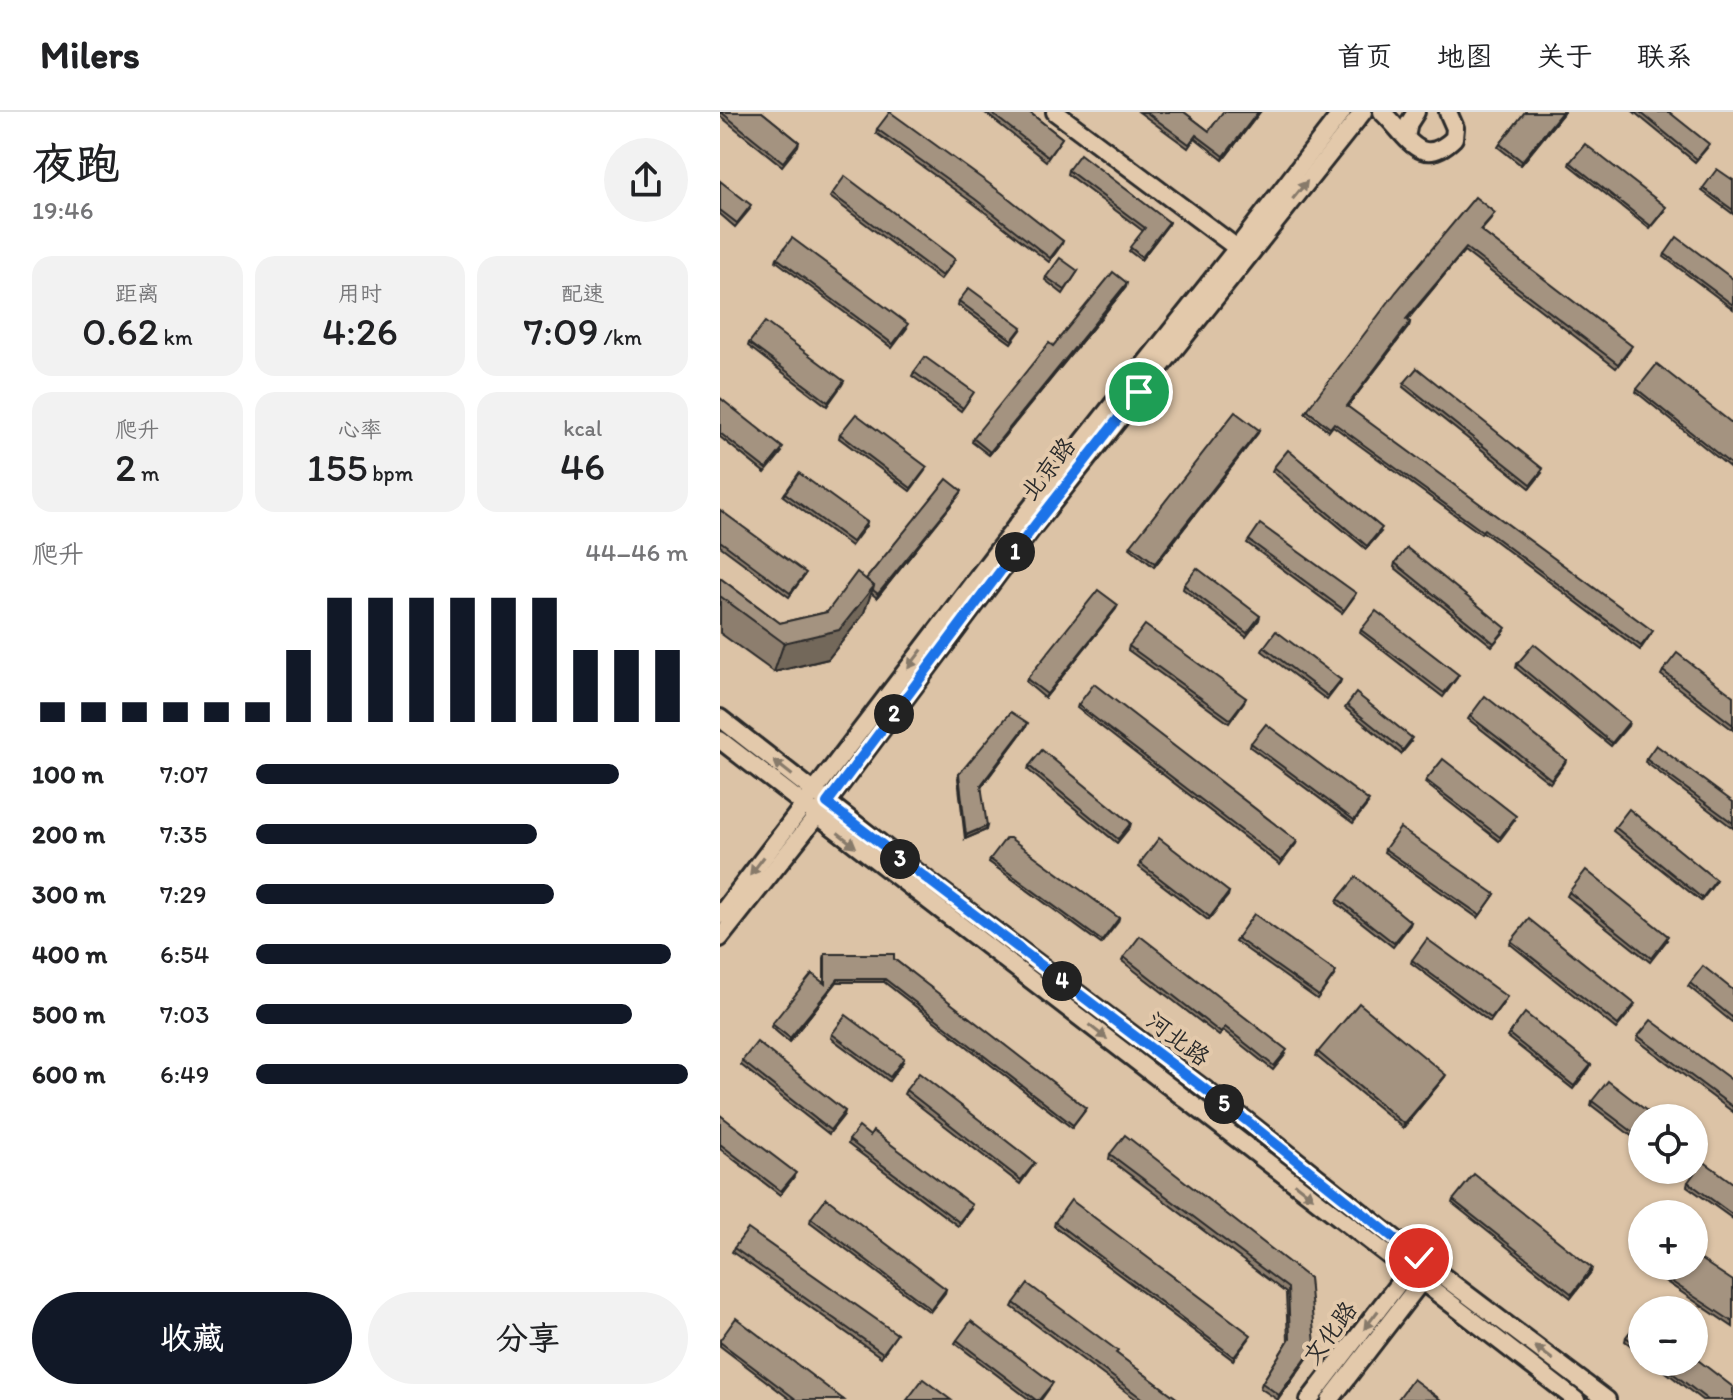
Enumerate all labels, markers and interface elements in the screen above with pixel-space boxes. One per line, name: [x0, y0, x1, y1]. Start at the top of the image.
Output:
text: Milers: [40, 32, 140, 78]
text: 首页: [1337, 39, 1393, 73]
text: 地图: [1437, 39, 1493, 73]
text: 关于: [1537, 39, 1593, 73]
text: 联系: [1637, 39, 1693, 73]
text: 夜跑: [32, 137, 120, 190]
button: share: [604, 138, 688, 222]
one-way arrow: [1291, 180, 1308, 200]
text: 19:46: [32, 194, 93, 226]
text: 距离: [115, 280, 159, 307]
text: 用时: [338, 280, 382, 307]
text: 配速: [561, 280, 605, 307]
text: 0.62: [82, 307, 159, 355]
text: 4:26: [322, 307, 398, 355]
text: 7:09: [523, 307, 599, 355]
text: km: [159, 324, 193, 351]
text: /km: [599, 324, 642, 351]
pin: [1105, 358, 1173, 426]
icon: arrive: [1117, 370, 1161, 414]
text: kcal: [563, 415, 602, 442]
text: 爬升: [115, 416, 159, 443]
text: 心率: [338, 416, 382, 443]
street label: 北京路: [1014, 431, 1081, 506]
text: 46: [560, 442, 605, 490]
text: 2: [115, 443, 136, 491]
text: 155: [307, 443, 367, 491]
text: m: [136, 460, 160, 487]
text: bpm: [367, 460, 413, 487]
pin: 1: [995, 532, 1035, 572]
text: 44–46 m: [585, 536, 688, 568]
text: 爬升: [32, 538, 84, 570]
text: 1: [1010, 538, 1020, 565]
one-way arrow: [907, 649, 923, 669]
pin: 2: [874, 694, 914, 734]
text: 2: [888, 700, 900, 727]
text: 100 m: [32, 758, 104, 790]
text: 7:07: [160, 758, 208, 790]
one-way arrow: [773, 760, 793, 777]
text: 200 m: [32, 818, 105, 850]
text: 7:35: [160, 818, 207, 850]
one-way arrow: [837, 831, 858, 847]
pin: 3: [880, 839, 920, 879]
text: 3: [894, 845, 906, 872]
one-way arrow: [749, 855, 765, 877]
text: 300 m: [32, 878, 106, 910]
text: 7:29: [160, 878, 207, 910]
text: 400 m: [32, 938, 107, 970]
text: 6:54: [160, 938, 209, 970]
pin: 4: [1042, 961, 1082, 1001]
text: 4: [1055, 967, 1069, 994]
text: 500 m: [32, 998, 105, 1030]
text: 7:03: [160, 998, 209, 1030]
street label: 河北路: [1141, 1005, 1216, 1072]
one-way arrow: [1088, 1024, 1108, 1040]
text: 600 m: [32, 1058, 106, 1090]
text: 6:49: [160, 1058, 209, 1090]
pin: 5: [1204, 1084, 1244, 1124]
text: 5: [1218, 1090, 1230, 1117]
map controls: [1628, 1104, 1708, 1376]
button: locate: [1628, 1104, 1708, 1184]
one-way arrow: [1294, 1182, 1314, 1198]
button: +: [1628, 1200, 1708, 1280]
pin: [1385, 1224, 1453, 1292]
icon: check: [1397, 1236, 1441, 1280]
button: 收藏: [32, 1292, 352, 1384]
button: 分享: [368, 1292, 688, 1384]
street label: 文化路: [1296, 1295, 1363, 1370]
button: −: [1628, 1296, 1708, 1376]
one-way arrow: [1363, 1310, 1379, 1330]
one-way arrow: [1534, 1346, 1555, 1362]

